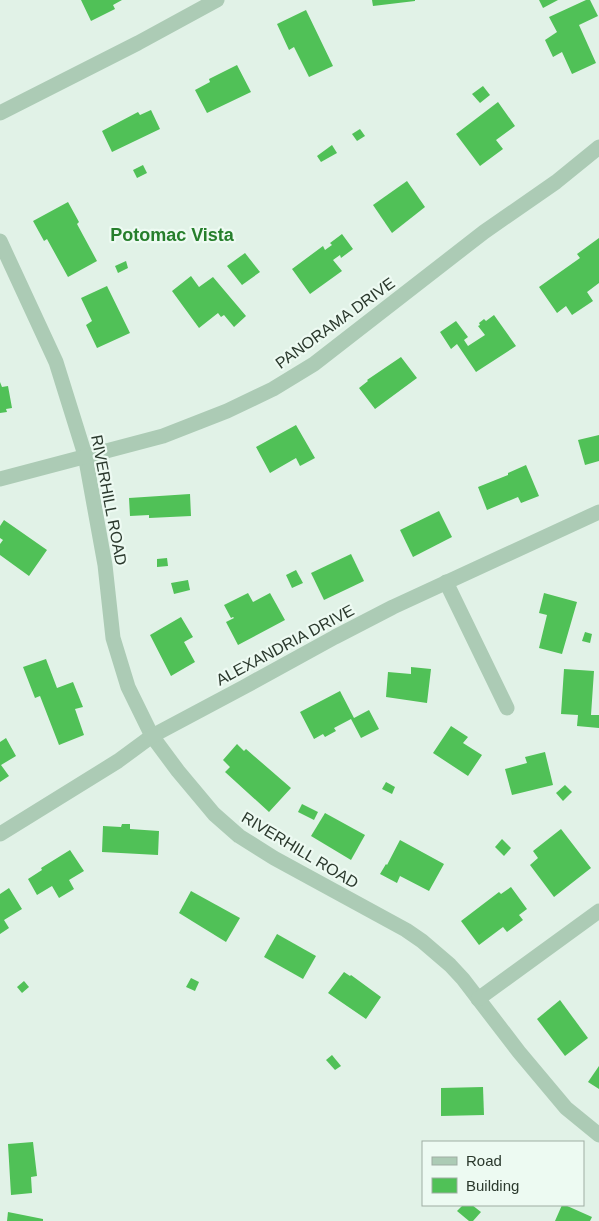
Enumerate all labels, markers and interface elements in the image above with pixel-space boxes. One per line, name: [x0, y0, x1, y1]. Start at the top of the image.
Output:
district label: Potomac Vista: [110, 225, 235, 245]
street label: PANORAMA DRIVE: [272, 274, 398, 372]
street label: RIVERHILL ROAD: [88, 433, 130, 567]
street label: ALEXANDRIA DRIVE: [213, 601, 357, 689]
street label: RIVERHILL ROAD: [239, 809, 361, 891]
legend: [422, 1141, 584, 1206]
text: Road: [466, 1152, 502, 1169]
text: Building: [466, 1177, 519, 1194]

